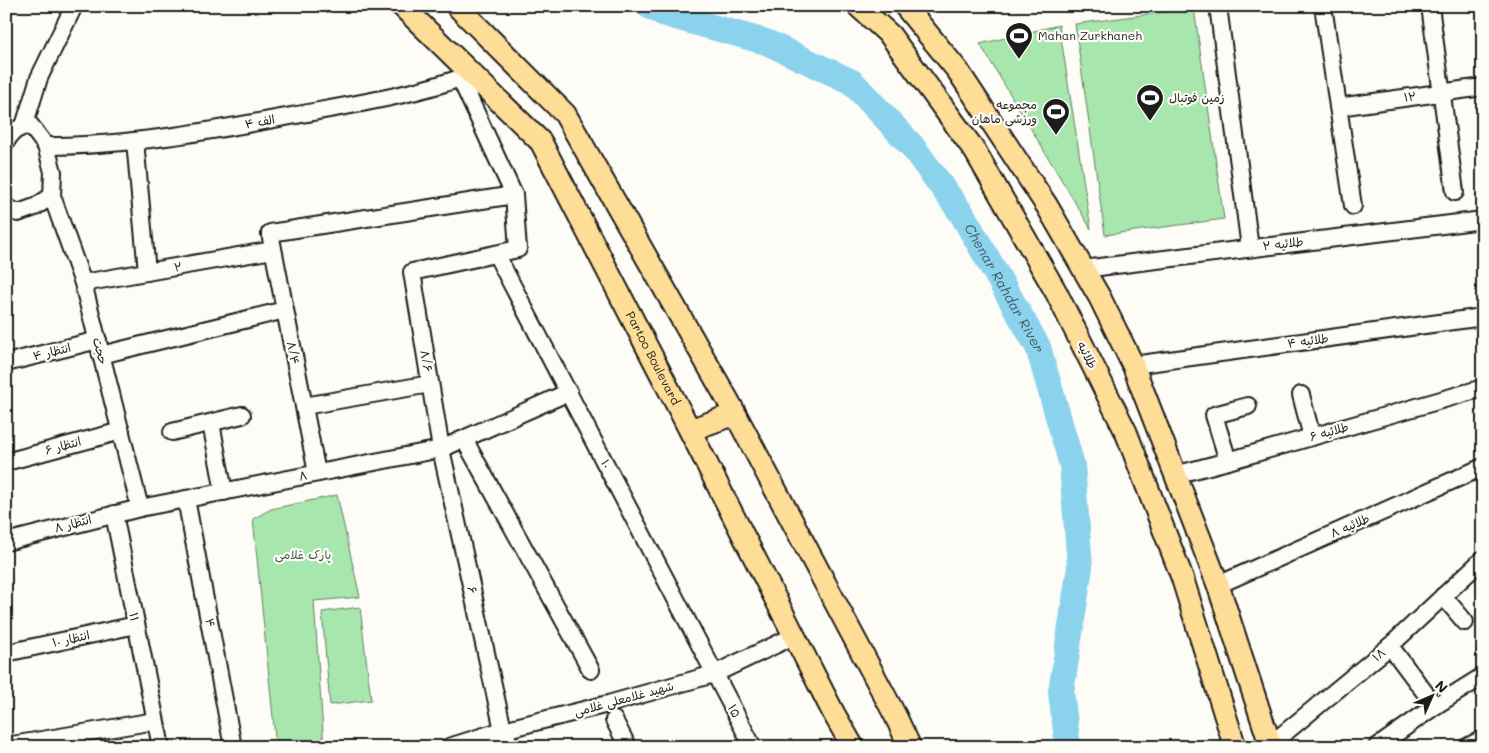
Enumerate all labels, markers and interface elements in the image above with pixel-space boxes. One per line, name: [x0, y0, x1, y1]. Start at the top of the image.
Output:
sports icon: Mahan Zurkhaneh: [1004, 21, 1034, 60]
place label: Mahan Zurkhaneh: [1038, 27, 1142, 43]
sports icon: زمین فوتبال: [1135, 83, 1165, 122]
street label: ۱۲: [1403, 87, 1417, 105]
place label: زمین فوتبال: [1169, 89, 1225, 106]
place label: مجموعه ورزشی ماهان: [972, 96, 1037, 127]
sports icon: مجموعه ورزشی ماهان: [1041, 97, 1071, 136]
street label: ۴ الف: [244, 111, 276, 132]
water label: Chenar Rahdar River: [960, 220, 1049, 354]
street label: طلائیه ۲: [1262, 233, 1304, 253]
street label: ۲: [172, 257, 183, 275]
street label: Partoo Boulevard: [623, 308, 685, 408]
street label: طلائیه ۴: [1286, 329, 1330, 351]
street label: حجت: [89, 335, 112, 366]
street label: طلائیه: [1074, 338, 1101, 371]
street label: انتظار ۴: [31, 339, 72, 363]
street label: ۸/۴: [284, 340, 304, 366]
street label: ۸/۶: [417, 349, 437, 373]
street label: طلائیه ۶: [1307, 418, 1350, 444]
street label: انتظار ۶: [43, 433, 83, 458]
street label: ۱۰: [598, 456, 616, 471]
street label: ۸: [297, 466, 308, 484]
street label: طلائیه ۸: [1328, 509, 1372, 541]
street label: انتظار ۸: [52, 510, 93, 536]
park label: پارک غلامی: [275, 546, 331, 563]
street label: ۶: [464, 585, 482, 595]
street label: ۱۱: [126, 611, 144, 623]
street label: ۴: [202, 617, 220, 629]
street label: انتظار ۱۰: [51, 626, 91, 650]
street label: ۱۸: [1368, 644, 1388, 664]
north arrow: [1406, 670, 1456, 720]
text: N: [1431, 676, 1452, 697]
street label: شهید غلامعلی غلامی: [572, 677, 676, 720]
street label: ۱۵: [725, 701, 745, 720]

